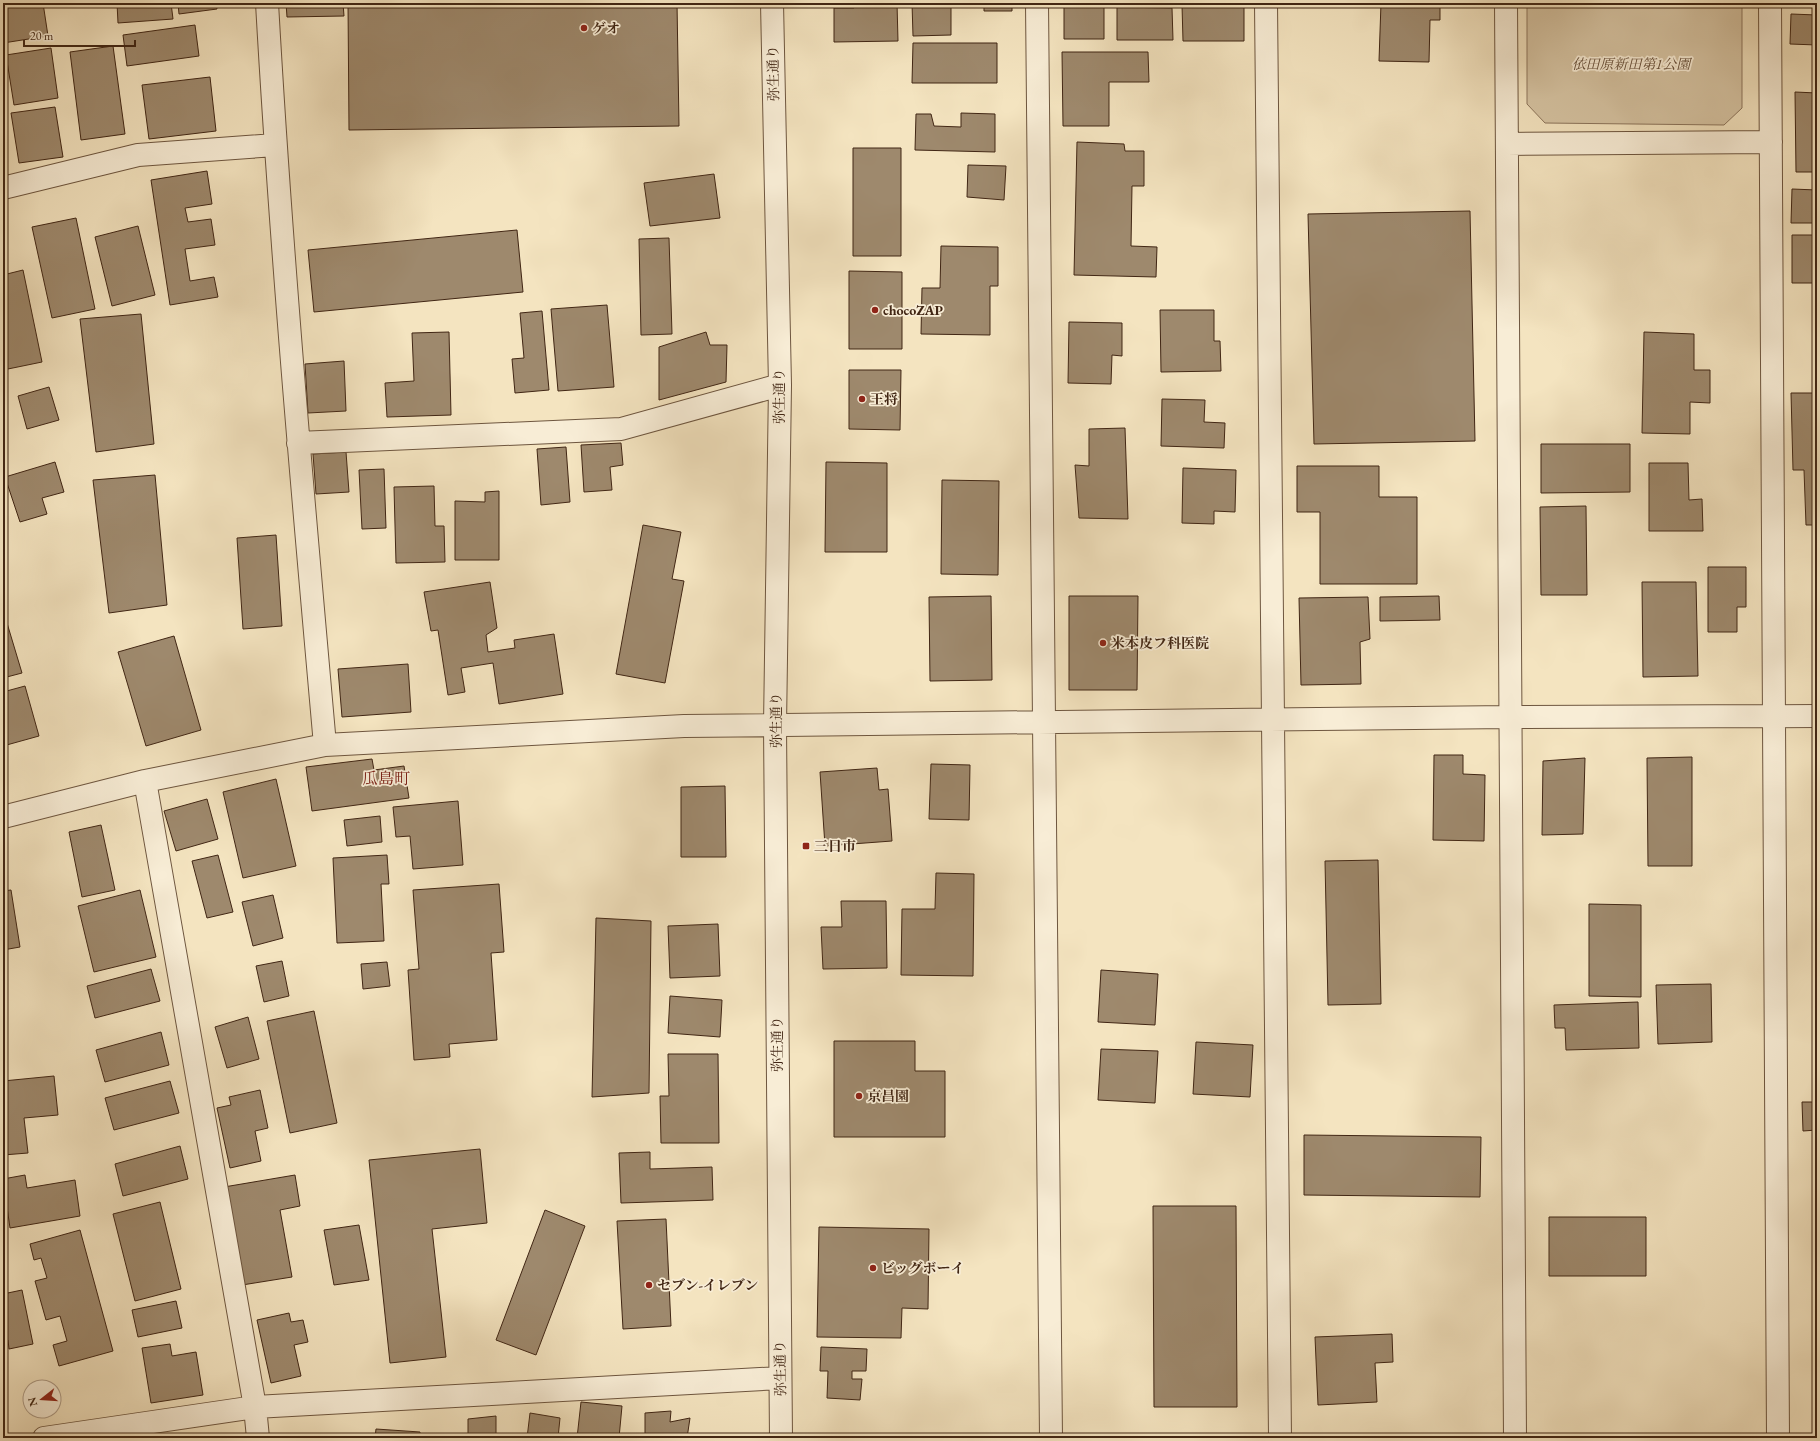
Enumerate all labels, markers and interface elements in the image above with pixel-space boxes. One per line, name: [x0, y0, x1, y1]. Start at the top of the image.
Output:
place label: ゲオ: [592, 19, 620, 37]
scale bar: [24, 22, 135, 48]
marker: ゲオ: [579, 23, 589, 33]
text: 20 m: [30, 28, 54, 44]
street label: 弥生通り: [764, 45, 782, 101]
park label: 依田原新田第1公園: [1572, 55, 1692, 73]
place label: chocoZAP: [883, 301, 944, 319]
marker: chocoZAP: [870, 305, 880, 315]
street label: 弥生通り: [770, 368, 788, 424]
place label: 王将: [870, 390, 898, 408]
marker: 王将: [857, 394, 867, 404]
place label: 米本皮フ科医院: [1111, 634, 1209, 652]
marker: 米本皮フ科医院: [1098, 638, 1108, 648]
street label: 弥生通り: [767, 692, 785, 748]
district label: 瓜島町: [362, 768, 410, 789]
place label: 三日市: [814, 837, 856, 855]
marker: 三日市: [801, 841, 811, 851]
street label: 弥生通り: [768, 1016, 786, 1072]
place label: 京昌園: [867, 1087, 909, 1105]
marker: 京昌園: [854, 1091, 864, 1101]
place label: ビッグボーイ: [881, 1259, 964, 1277]
marker: ビッグボーイ: [868, 1263, 878, 1273]
place label: セブン-イレブン: [657, 1276, 758, 1294]
marker: セブン-イレブン: [644, 1280, 654, 1290]
street label: 弥生通り: [771, 1340, 789, 1396]
north arrow: [22, 1379, 62, 1419]
text: N: [24, 1396, 40, 1408]

